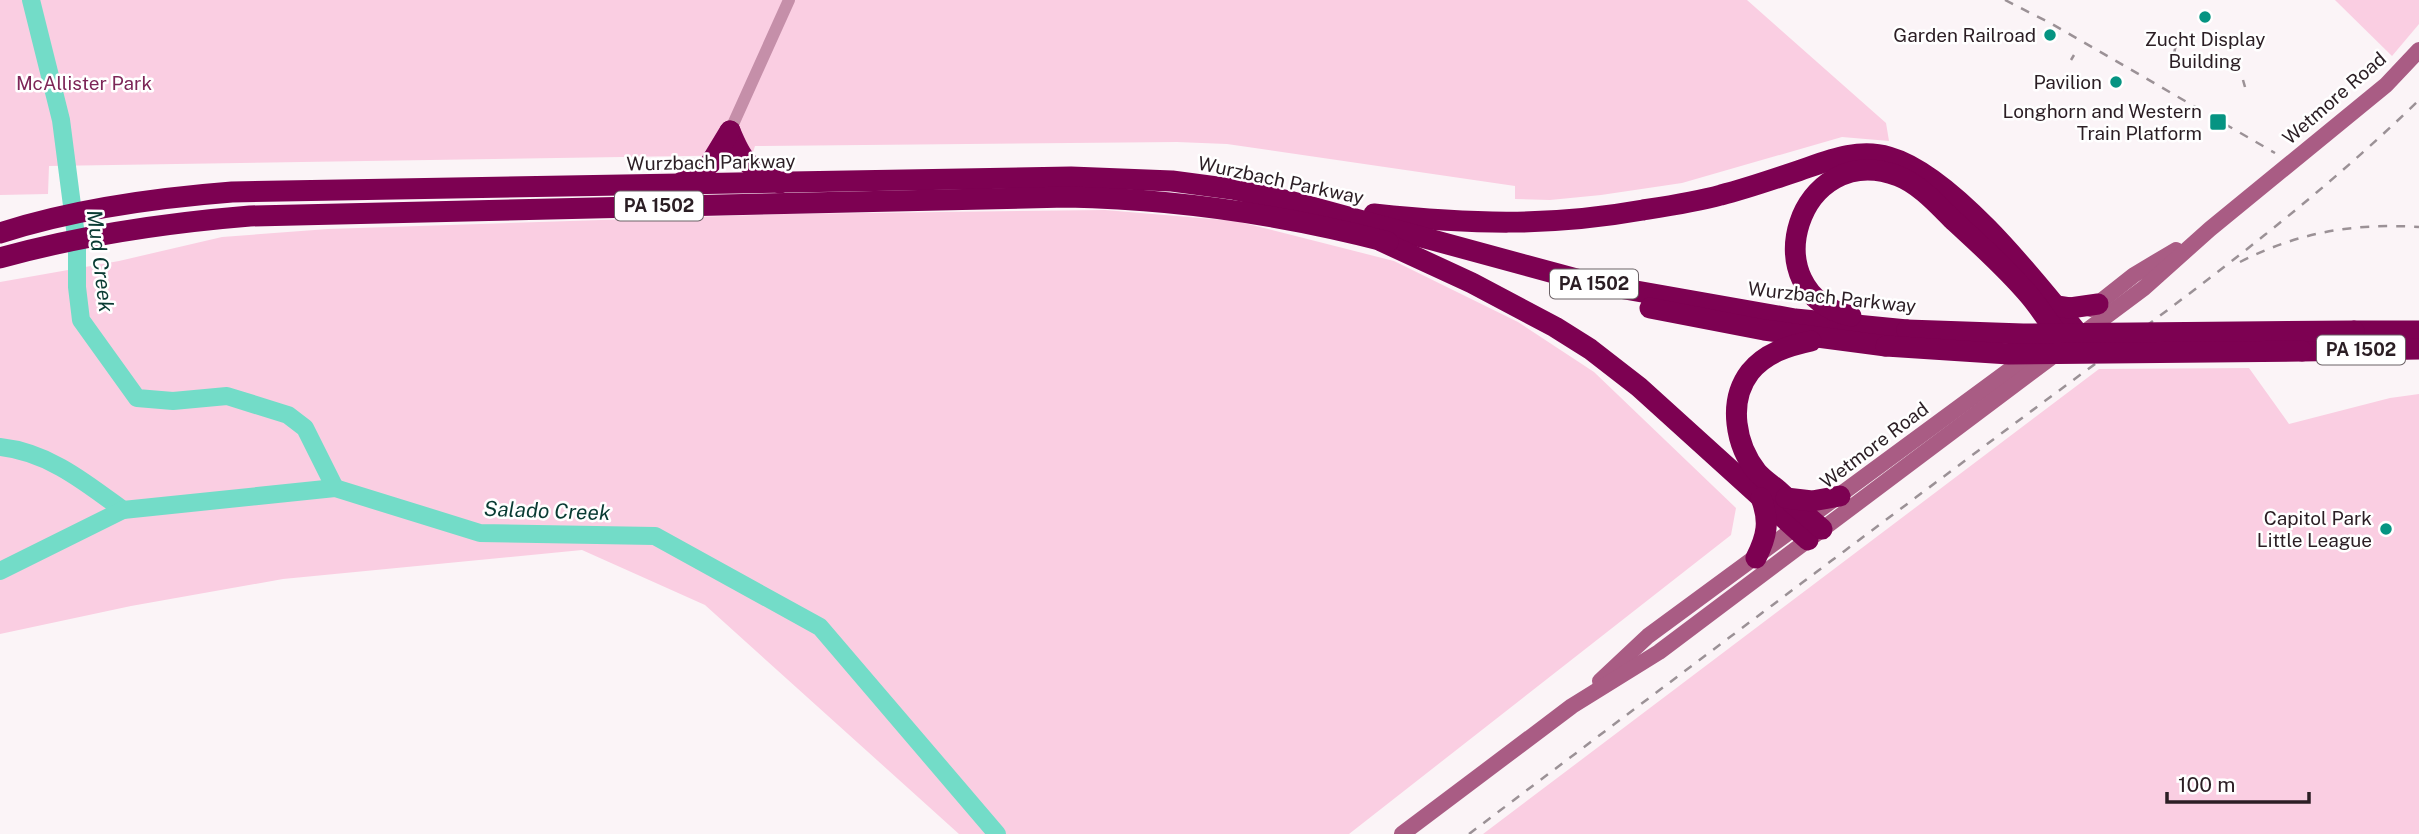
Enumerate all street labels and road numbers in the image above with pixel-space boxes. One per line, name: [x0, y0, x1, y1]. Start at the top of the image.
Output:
street label: Wetmore Road: [2278, 47, 2390, 149]
street label: Wurzbach Parkway: [626, 150, 796, 174]
street label: Wurzbach Parkway: [1196, 152, 1366, 208]
road number: PA 1502: [615, 191, 703, 220]
road number: PA 1502: [1550, 270, 1638, 298]
street label: Wurzbach Parkway: [1747, 277, 1917, 317]
road number: PA 1502: [2317, 336, 2405, 364]
street label: Wetmore Road: [1816, 397, 1932, 493]

